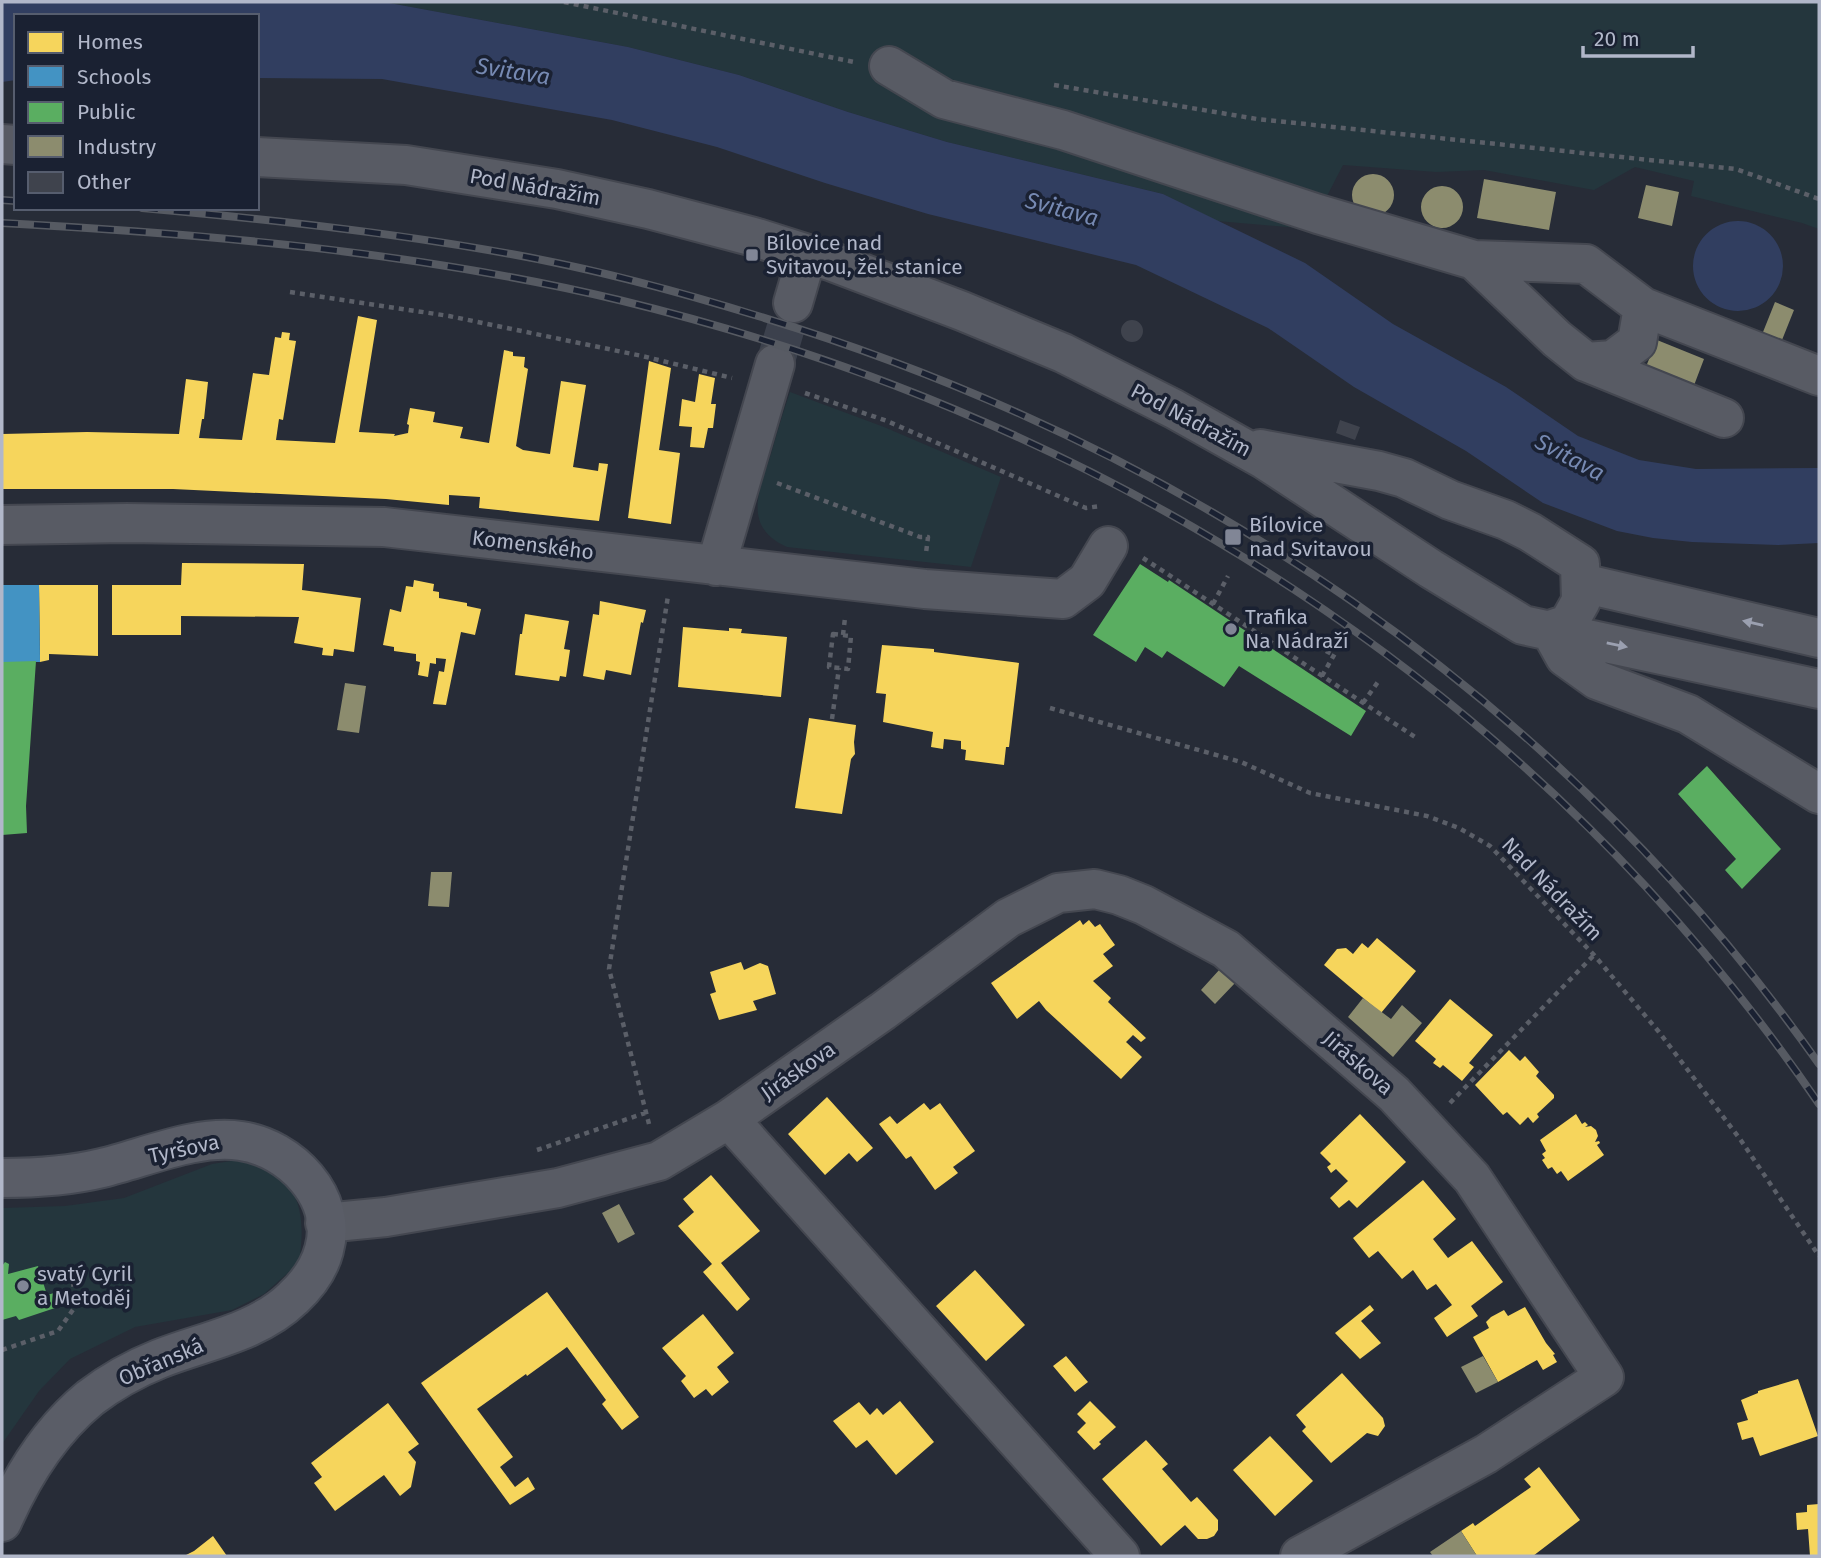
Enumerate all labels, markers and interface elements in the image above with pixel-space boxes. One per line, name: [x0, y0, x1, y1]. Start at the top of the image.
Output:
legend: [14, 14, 259, 210]
scale bar: [1583, 14, 1693, 58]
text: 20 m: [1594, 26, 1640, 52]
text: Homes: [77, 29, 143, 55]
water label: Svitava: [473, 51, 552, 91]
text: Schools: [77, 64, 151, 90]
text: Public: [77, 99, 135, 125]
text: Industry: [77, 134, 157, 160]
street label: Pod Nádražím: [468, 163, 602, 211]
text: Other: [77, 169, 131, 195]
water label: Svitava: [1021, 186, 1102, 232]
place label: Bílovice nad Svitavou, žel. stanice: [766, 230, 963, 280]
marker: Bílovice nad Svitavou, žel. stanice: [744, 247, 760, 263]
street label: Pod Nádražím: [1127, 377, 1255, 463]
water label: Svitava: [1530, 427, 1610, 487]
place label: Bílovice nad Svitavou: [1249, 512, 1372, 562]
street label: Komenského: [471, 525, 595, 565]
marker: Bílovice nad Svitavou: [1223, 527, 1243, 547]
place label: Trafika Na Nádraží: [1245, 604, 1349, 654]
one-way arrow: [1742, 617, 1764, 628]
marker: Trafika Na Nádraží: [1223, 621, 1239, 637]
one-way arrow: [1606, 639, 1628, 650]
street label: Nad Nádražím: [1496, 832, 1608, 946]
street label: Jiráskova: [1317, 1025, 1399, 1101]
street label: Jiráskova: [756, 1036, 840, 1106]
street label: Tyršova: [146, 1129, 222, 1169]
place label: svatý Cyril a Metoděj: [37, 1261, 132, 1311]
marker: svatý Cyril a Metoděj: [15, 1278, 31, 1294]
street label: Obřanská: [115, 1332, 207, 1392]

